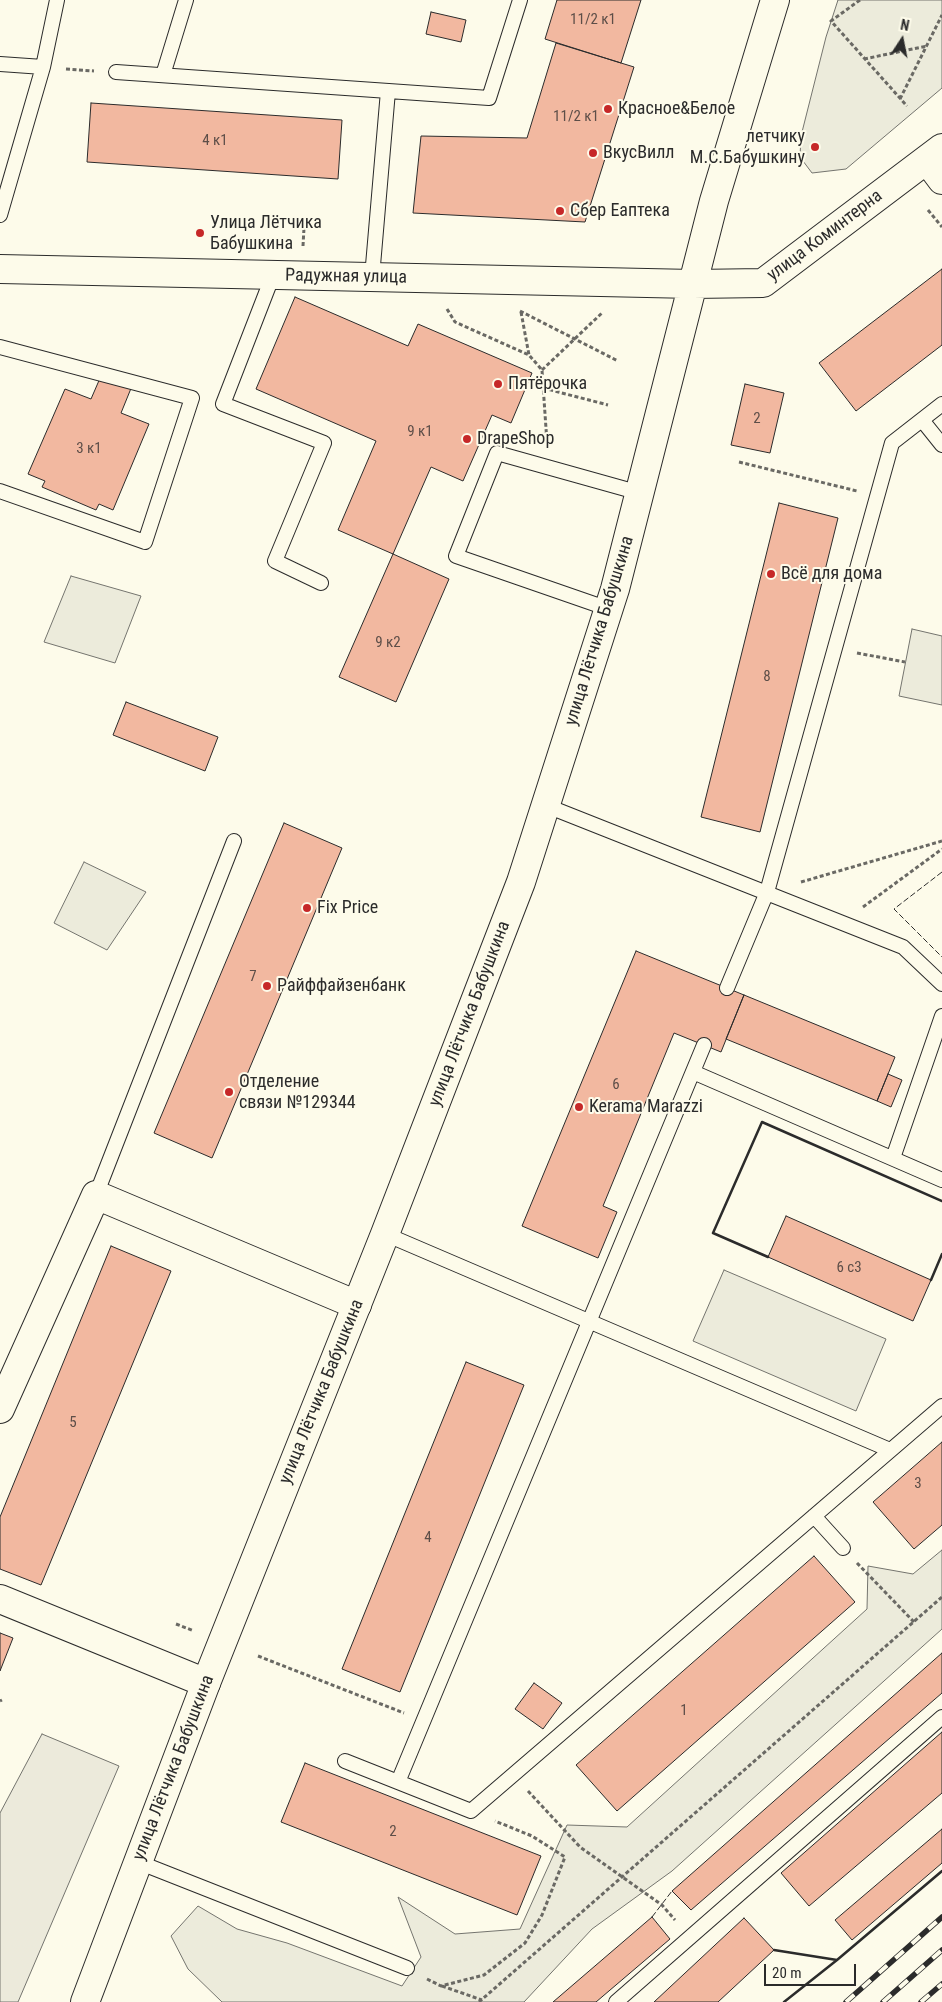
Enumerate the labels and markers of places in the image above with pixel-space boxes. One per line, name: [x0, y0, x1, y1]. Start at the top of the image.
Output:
place label: Красное&Белое: [618, 98, 735, 120]
marker: Красное&Белое: [602, 103, 614, 115]
place label: летчику М.С.Бабушкину: [690, 126, 805, 168]
marker: летчику М.С.Бабушкину: [809, 141, 821, 153]
place label: ВкусВилл: [603, 142, 675, 164]
marker: ВкусВилл: [587, 147, 599, 159]
place label: Сбер Еаптека: [570, 200, 670, 222]
marker: Сбер Еаптека: [554, 205, 566, 217]
place label: Улица Лётчика Бабушкина: [210, 212, 322, 254]
marker: Улица Лётчика Бабушкина: [194, 227, 206, 239]
place label: Пятёрочка: [508, 373, 587, 395]
marker: Пятёрочка: [492, 378, 504, 390]
place label: DrapeShop: [477, 428, 554, 450]
marker: DrapeShop: [461, 433, 473, 445]
place label: Всё для дома: [781, 563, 882, 585]
marker: Всё для дома: [765, 568, 777, 580]
place label: Fix Price: [317, 897, 378, 919]
marker: Fix Price: [301, 902, 313, 914]
place label: Райффайзенбанк: [277, 975, 406, 997]
marker: Райффайзенбанк: [261, 980, 273, 992]
place label: Отделение связи №129344: [239, 1071, 356, 1114]
marker: Отделение связи №129344: [223, 1086, 235, 1098]
place label: Kerama Marazzi: [589, 1096, 703, 1118]
marker: Kerama Marazzi: [573, 1101, 585, 1113]

